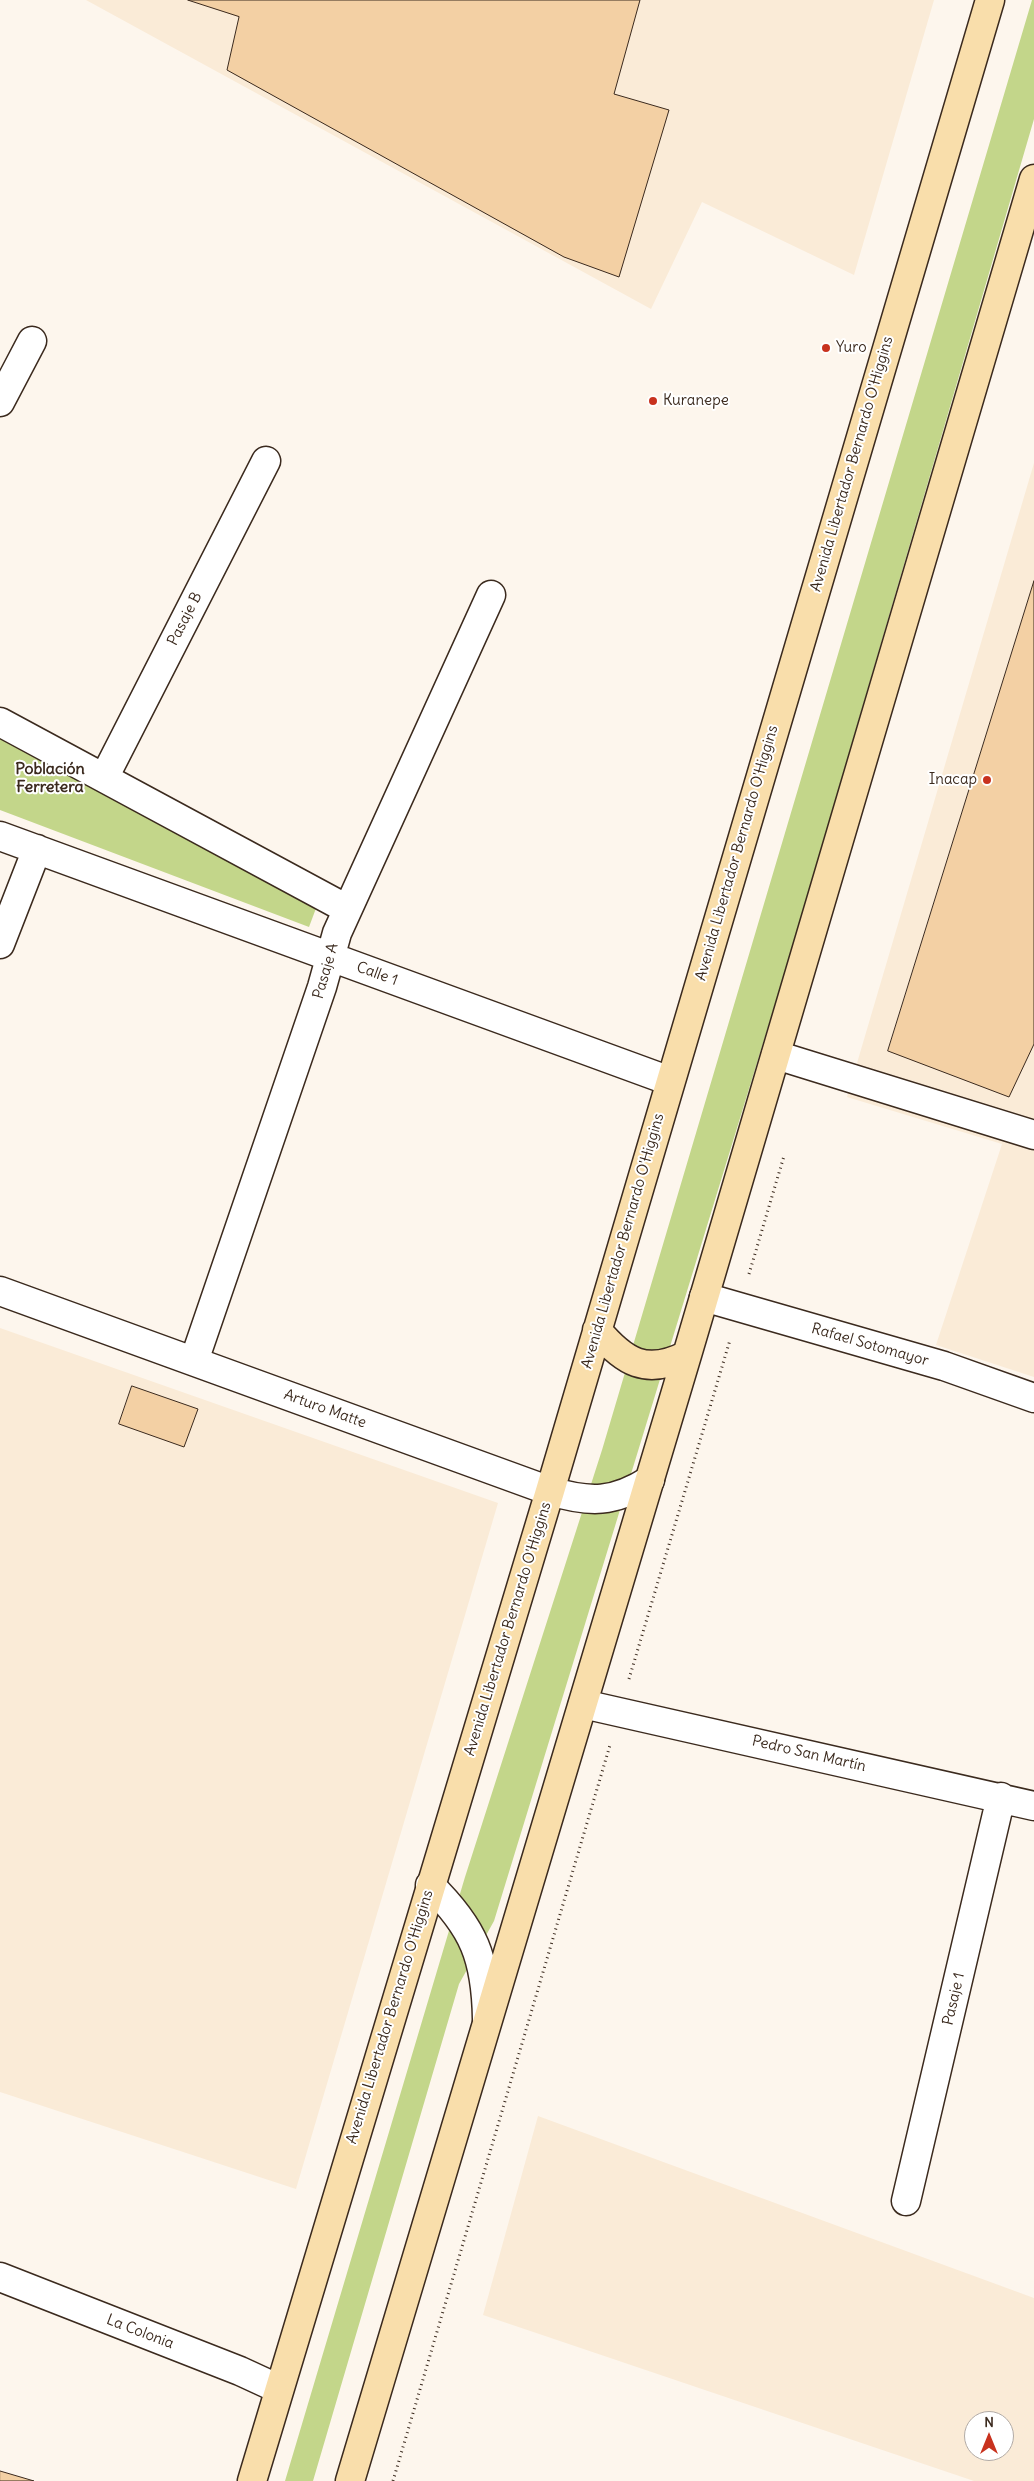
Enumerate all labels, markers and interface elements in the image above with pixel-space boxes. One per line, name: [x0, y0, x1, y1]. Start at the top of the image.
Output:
street label: Avenida Libertador Bernardo O'Higgins: [807, 334, 897, 594]
place label: Yuro: [836, 339, 867, 357]
marker: Yuro: [820, 342, 832, 354]
place label: Kuranepe: [663, 392, 729, 410]
marker: Kuranepe: [647, 395, 659, 407]
street label: Pasaje B: [164, 589, 206, 649]
street label: Avenida Libertador Bernardo O'Higgins: [692, 723, 782, 983]
district label: Población Ferretera: [15, 759, 85, 797]
place label: Inacap: [929, 771, 977, 789]
marker: Inacap: [981, 774, 993, 786]
street label: Pasaje A: [309, 941, 343, 1001]
street label: Calle 1: [354, 958, 400, 990]
street label: Avenida Libertador Bernardo O'Higgins: [578, 1111, 668, 1371]
street label: Rafael Sotomayor: [809, 1320, 931, 1370]
street label: Arturo Matte: [281, 1386, 369, 1432]
street label: Avenida Libertador Bernardo O'Higgins: [461, 1500, 555, 1758]
street label: Pedro San Martín: [750, 1732, 868, 1776]
street label: Avenida Libertador Bernardo O'Higgins: [343, 1888, 437, 2146]
street label: Pasaje 1: [939, 1971, 969, 2027]
street label: La Colonia: [104, 2311, 176, 2353]
north arrow: [964, 2411, 1014, 2461]
text: N: [984, 2413, 994, 2431]

